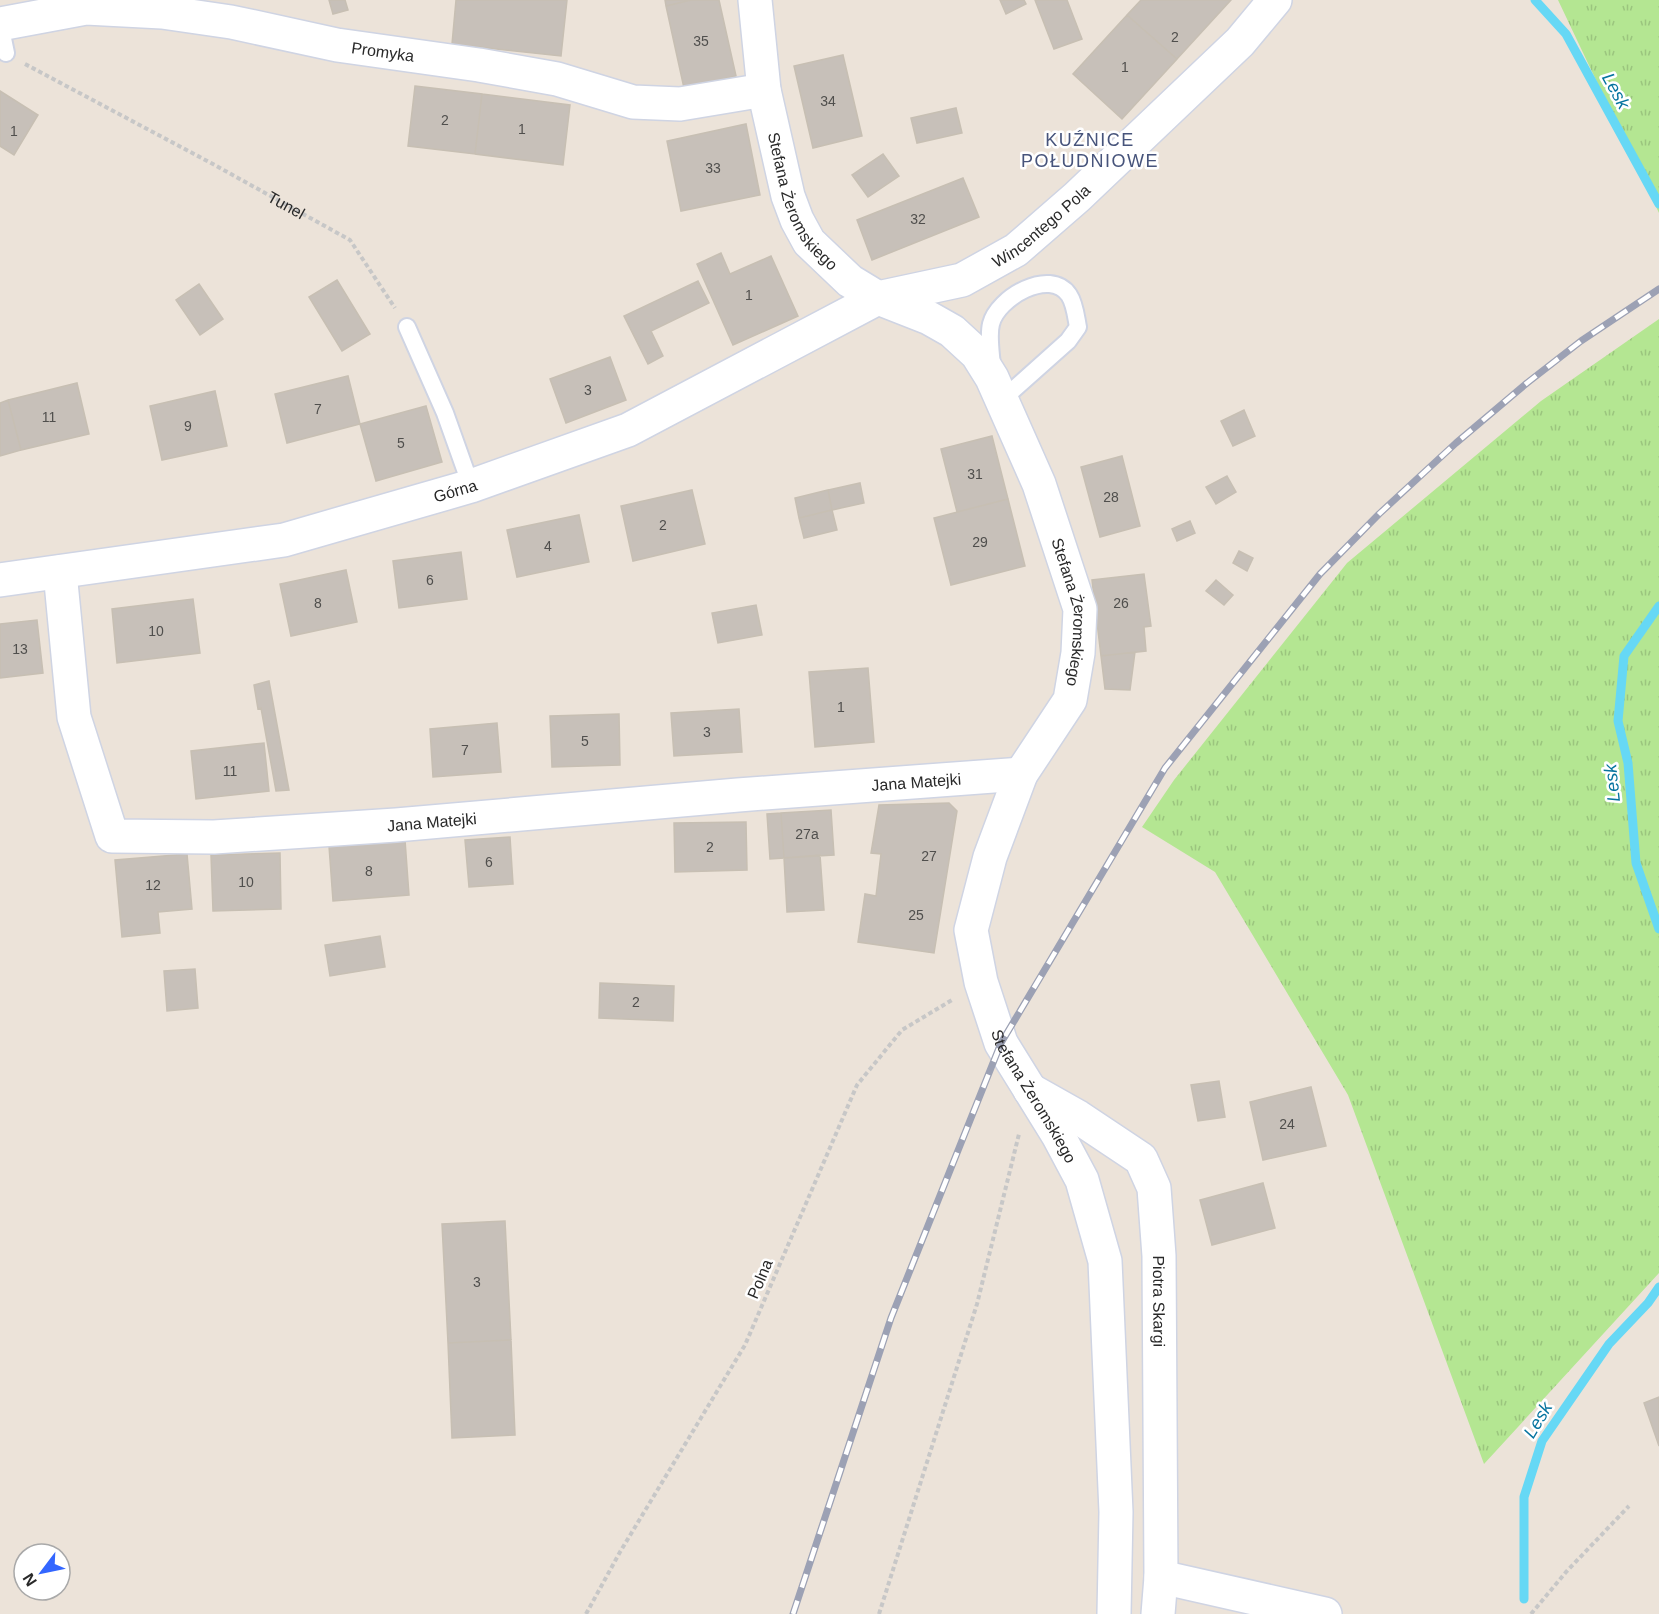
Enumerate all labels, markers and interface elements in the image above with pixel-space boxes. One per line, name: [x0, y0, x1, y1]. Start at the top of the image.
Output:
house number: 2: [1171, 29, 1179, 45]
house number: 35: [693, 33, 709, 49]
street label: Promyka: [350, 39, 415, 64]
house number: 1: [1121, 59, 1129, 75]
water label: Lesk: [1598, 70, 1634, 113]
house number: 34: [820, 93, 836, 109]
house number: 2: [441, 112, 449, 128]
house number: 1: [518, 121, 526, 137]
house number: 1: [10, 123, 18, 139]
district label: KUŹNICE POŁUDNIOWE: [1021, 130, 1159, 171]
street label: Stefana Żeromskiego: [765, 131, 841, 273]
house number: 33: [705, 160, 721, 176]
street label: Wincentego Pola: [989, 181, 1093, 270]
street label: Tunel: [265, 188, 308, 222]
house number: 32: [910, 211, 926, 227]
house number: 1: [745, 287, 753, 303]
house number: 3: [584, 382, 592, 398]
house number: 7: [314, 401, 322, 417]
house number: 11: [42, 409, 56, 425]
house number: 9: [184, 418, 192, 434]
house number: 5: [397, 435, 405, 451]
house number: 31: [967, 466, 983, 482]
street label: Górna: [431, 476, 479, 505]
house number: 28: [1103, 489, 1119, 505]
house number: 2: [659, 517, 667, 533]
house number: 29: [972, 534, 988, 550]
street label: Stefana Żeromskiego: [1049, 536, 1089, 688]
house number: 4: [544, 538, 552, 554]
house number: 6: [426, 572, 434, 588]
house number: 8: [314, 595, 322, 611]
house number: 26: [1113, 595, 1129, 611]
house number: 10: [148, 623, 164, 639]
house number: 13: [12, 641, 28, 657]
house number: 1: [837, 699, 845, 715]
house number: 3: [703, 724, 711, 740]
house number: 5: [581, 733, 589, 749]
house number: 7: [461, 742, 469, 758]
water label: Lesk: [1600, 762, 1624, 803]
house number: 11: [223, 763, 237, 779]
street label: Jana Matejki: [871, 770, 962, 794]
street label: Jana Matejki: [387, 809, 477, 834]
house number: 27a: [795, 826, 819, 842]
house number: 2: [706, 839, 714, 855]
house number: 27: [921, 848, 937, 864]
house number: 6: [485, 854, 493, 870]
house number: 8: [365, 863, 373, 879]
house number: 10: [238, 874, 254, 890]
house number: 12: [145, 877, 161, 893]
house number: 25: [908, 907, 924, 923]
house number: 2: [632, 994, 640, 1010]
street label: Stefana Żeromskiego: [989, 1027, 1080, 1166]
house number: 24: [1279, 1116, 1295, 1132]
street label: Piotra Skargi: [1150, 1255, 1168, 1347]
street label: Polna: [744, 1257, 776, 1301]
house number: 3: [473, 1274, 481, 1290]
water label: Lesk: [1520, 1398, 1557, 1441]
north arrow: [12, 1542, 72, 1602]
text: N: [19, 1570, 40, 1589]

